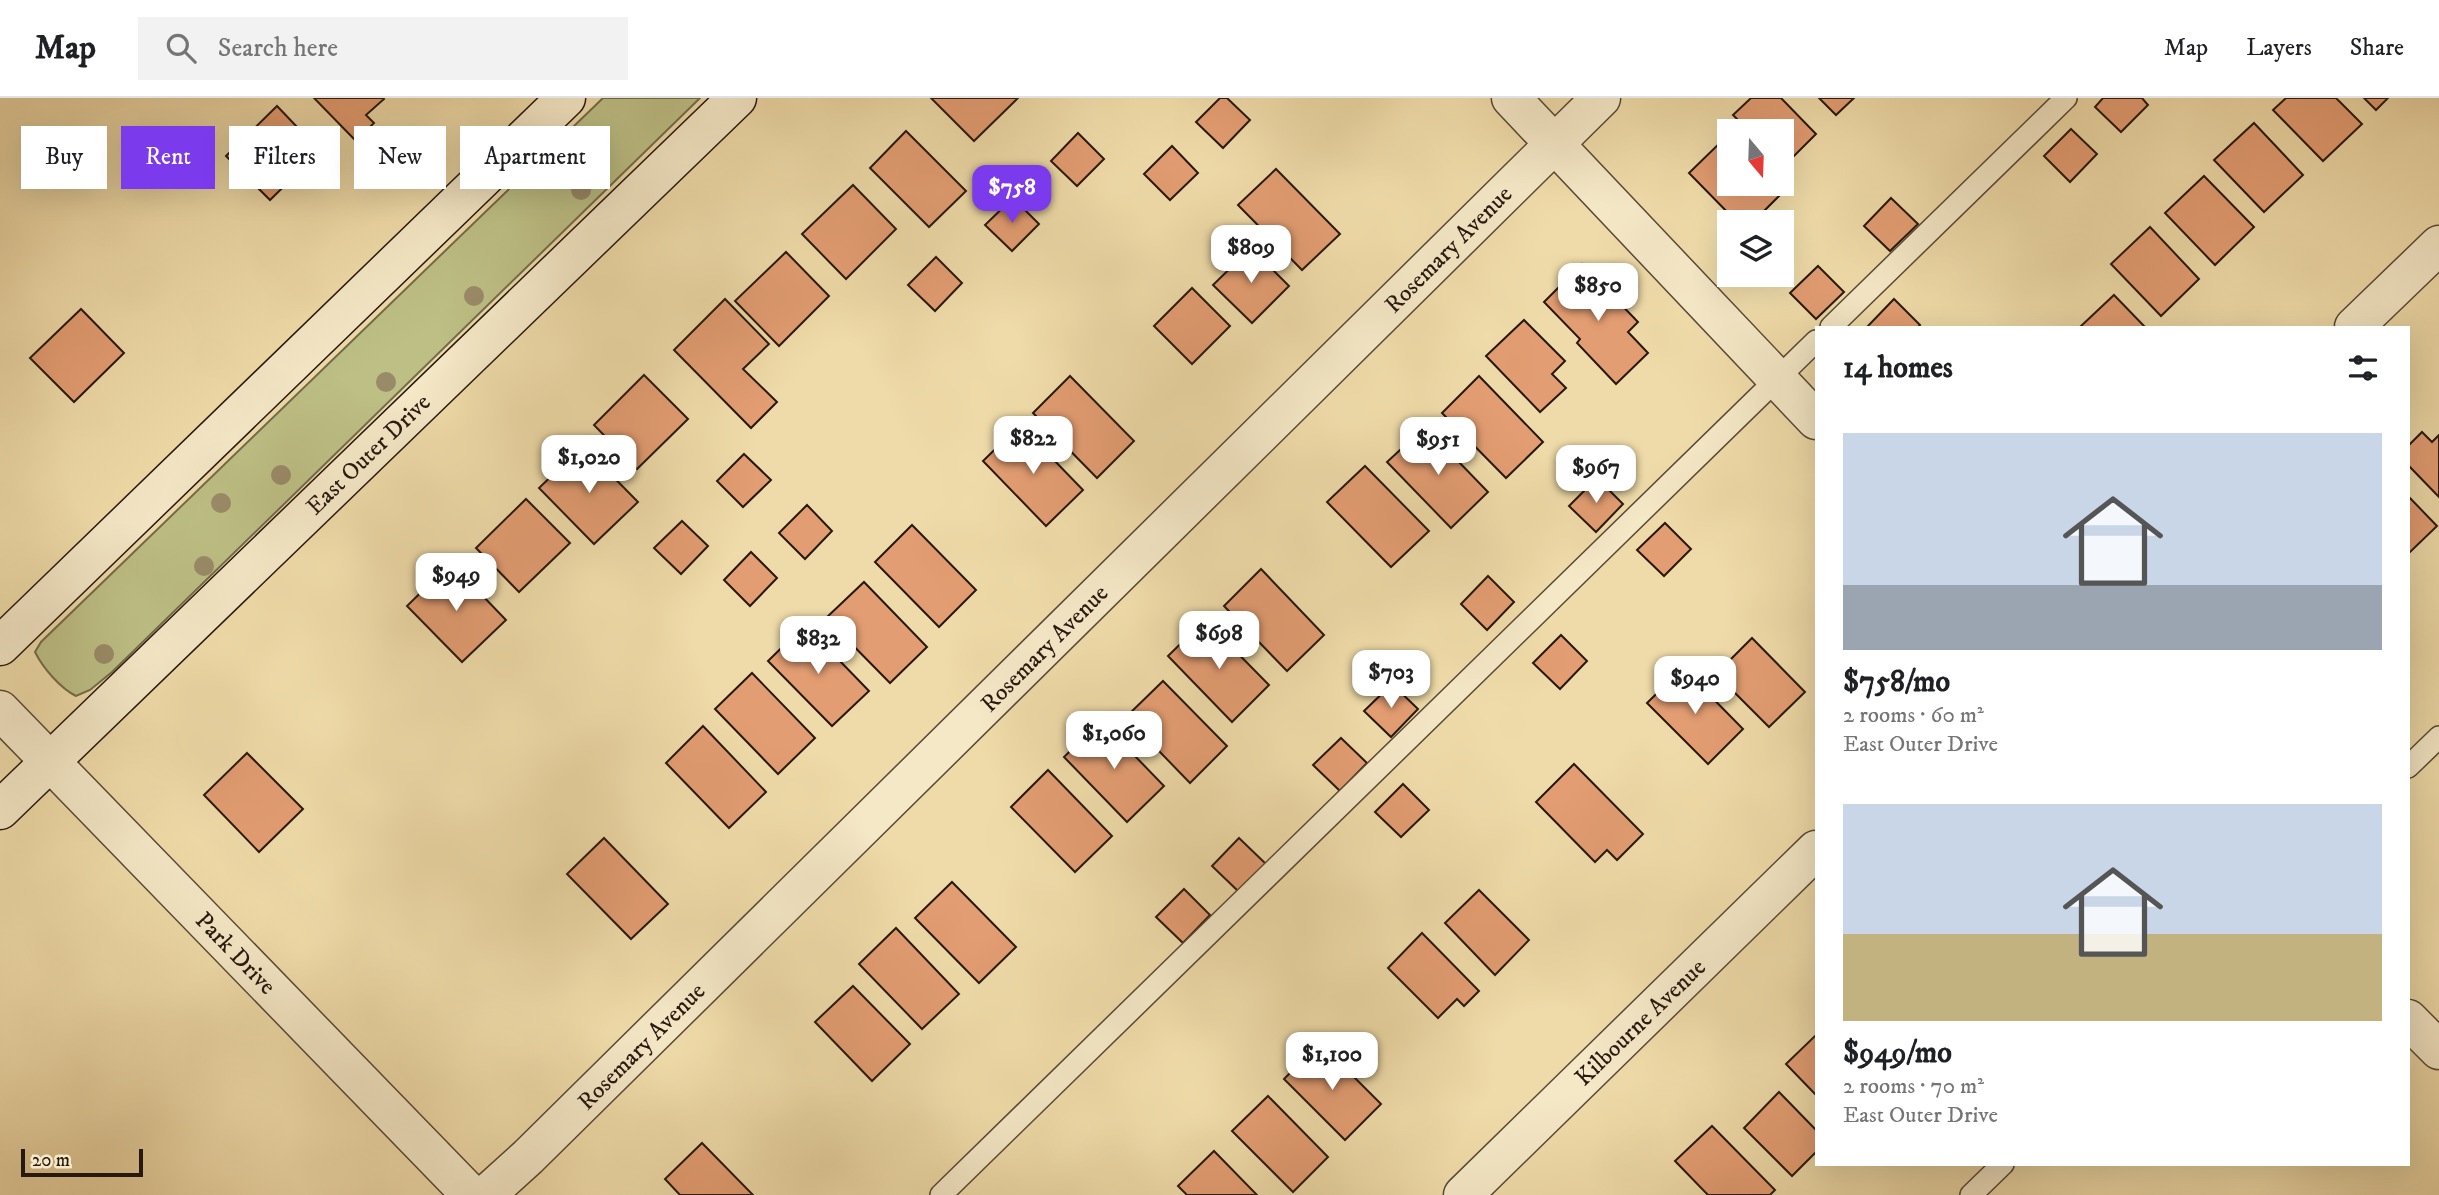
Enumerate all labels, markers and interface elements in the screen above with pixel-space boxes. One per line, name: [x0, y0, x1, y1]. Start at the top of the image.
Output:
search box: [138, 17, 628, 80]
text: Map: [35, 28, 96, 69]
icon: search: [162, 29, 200, 67]
text: Search here: [218, 32, 338, 65]
text: Map: [2164, 33, 2208, 63]
text: Layers: [2246, 33, 2312, 63]
text: Share: [2350, 33, 2404, 63]
north arrow: [1717, 119, 1794, 196]
map controls: [1717, 119, 1794, 287]
chip: Buy: [21, 126, 107, 189]
chip: Rent: [121, 126, 215, 189]
chip: Filters: [229, 126, 340, 189]
chip: New: [354, 126, 446, 189]
chip: Apartment: [460, 126, 610, 189]
pin: $758: [971, 166, 1053, 225]
text: $758: [988, 173, 1036, 202]
street label: Rosemary Avenue: [1379, 180, 1519, 320]
button: layers: [1717, 210, 1794, 287]
pin: $809: [1210, 226, 1292, 285]
text: $809: [1227, 233, 1275, 262]
pin: $850: [1557, 264, 1639, 323]
text: $850: [1574, 271, 1622, 300]
icon: filters: [2344, 349, 2382, 387]
text: 14 homes: [1843, 350, 1953, 387]
street label: East Outer Drive: [300, 388, 437, 522]
pin: $822: [992, 416, 1074, 476]
pin: $951: [1397, 418, 1479, 477]
text: $822: [1010, 424, 1056, 453]
text: $951: [1416, 425, 1460, 454]
pin: $1,020: [532, 436, 646, 495]
text: $1,020: [557, 443, 621, 472]
pin: $967: [1555, 446, 1637, 505]
text: $967: [1572, 453, 1620, 482]
icon: home: [2050, 478, 2176, 604]
pin: $949: [415, 554, 497, 613]
text: $949: [432, 561, 480, 590]
street label: Rosemary Avenue: [975, 579, 1115, 719]
pin: $698: [1178, 612, 1260, 671]
pin: $832: [777, 616, 859, 676]
text: $698: [1195, 619, 1243, 648]
text: $832: [796, 624, 840, 653]
pin: $703: [1350, 650, 1432, 710]
pin: $940: [1654, 656, 1736, 716]
text: $703: [1368, 658, 1414, 687]
text: $940: [1670, 664, 1720, 693]
text: $758/mo: [1843, 664, 1950, 701]
text: 2 rooms · 60 m²: [1843, 701, 1984, 730]
pin: $1,060: [1057, 712, 1171, 771]
text: $1,060: [1082, 719, 1146, 748]
text: East Outer Drive: [1843, 730, 1998, 759]
icon: home: [2050, 849, 2176, 975]
street label: Park Drive: [189, 906, 282, 1001]
street label: Kilbourne Avenue: [1569, 953, 1712, 1093]
street label: Rosemary Avenue: [572, 977, 712, 1117]
pin: $1,100: [1275, 1032, 1389, 1092]
text: $949/mo: [1843, 1035, 1952, 1072]
text: $1,100: [1302, 1040, 1362, 1069]
text: 2 rooms · 70 m²: [1843, 1072, 1984, 1101]
text: East Outer Drive: [1843, 1101, 1998, 1130]
scale bar: [21, 1146, 144, 1178]
text: 20 m: [32, 1149, 70, 1172]

